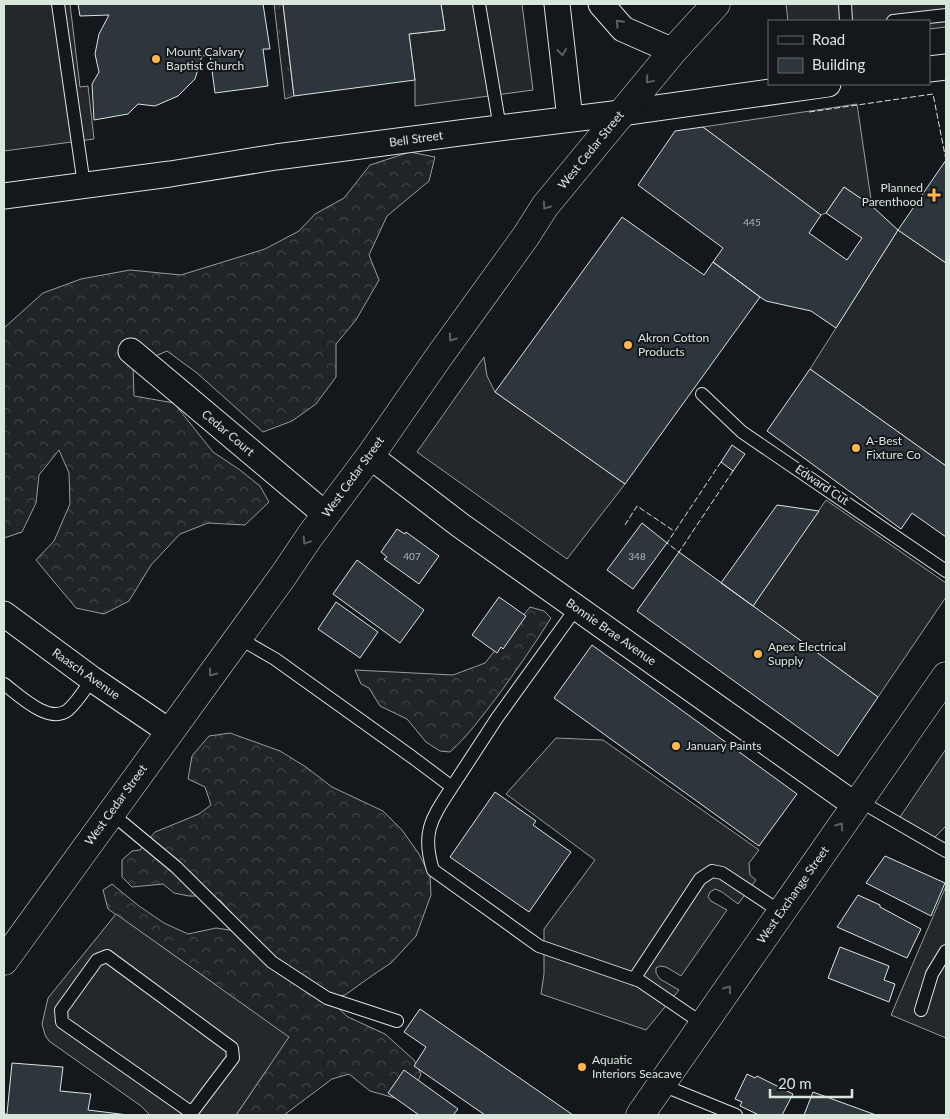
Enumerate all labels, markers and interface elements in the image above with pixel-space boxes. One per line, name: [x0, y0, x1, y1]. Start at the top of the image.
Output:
one-way arrow: [616, 20, 625, 29]
legend: [768, 20, 930, 85]
text: Road: [812, 30, 845, 48]
place label: Mount Calvary Baptist Church: [166, 44, 245, 73]
one-way arrow: [557, 49, 568, 57]
marker: Mount Calvary Baptist Church: [150, 53, 162, 65]
text: Building: [812, 55, 865, 73]
one-way arrow: [646, 74, 655, 83]
street label: West Cedar Street: [554, 107, 627, 192]
street label: Bell Street: [388, 127, 445, 150]
place label: Planned Parenthood: [862, 180, 923, 209]
marker: Planned Parenthood: [927, 188, 941, 202]
one-way arrow: [543, 200, 552, 210]
house number: 445: [743, 216, 761, 228]
place label: Akron Cotton Products: [638, 330, 709, 359]
one-way arrow: [449, 332, 458, 342]
marker: Akron Cotton Products: [622, 339, 634, 351]
street label: Cedar Court: [199, 406, 258, 459]
street label: West Cedar Street: [318, 433, 387, 520]
place label: A-Best Fixture Co: [866, 433, 921, 462]
marker: A-Best Fixture Co: [850, 442, 862, 454]
street label: Edward Cut: [793, 461, 853, 508]
one-way arrow: [303, 535, 312, 545]
house number: 407: [403, 550, 421, 562]
house number: 348: [628, 550, 646, 562]
street label: Bonnie Brae Avenue: [563, 595, 659, 668]
place label: Apex Electrical Supply: [768, 639, 846, 668]
street label: Raasch Avenue: [49, 645, 123, 702]
marker: Apex Electrical Supply: [752, 648, 764, 660]
one-way arrow: [209, 667, 218, 677]
place label: January Paints: [686, 738, 761, 753]
marker: January Paints: [670, 740, 682, 752]
street label: West Cedar Street: [81, 761, 150, 848]
one-way arrow: [834, 823, 843, 832]
street label: West Exchange Street: [753, 843, 832, 946]
one-way arrow: [722, 985, 731, 995]
place label: Aquatic Interiors Seacave: [592, 1052, 682, 1081]
marker: Aquatic Interiors Seacave: [576, 1061, 588, 1073]
scale bar: [770, 1066, 852, 1098]
text: 20 m: [778, 1074, 812, 1092]

